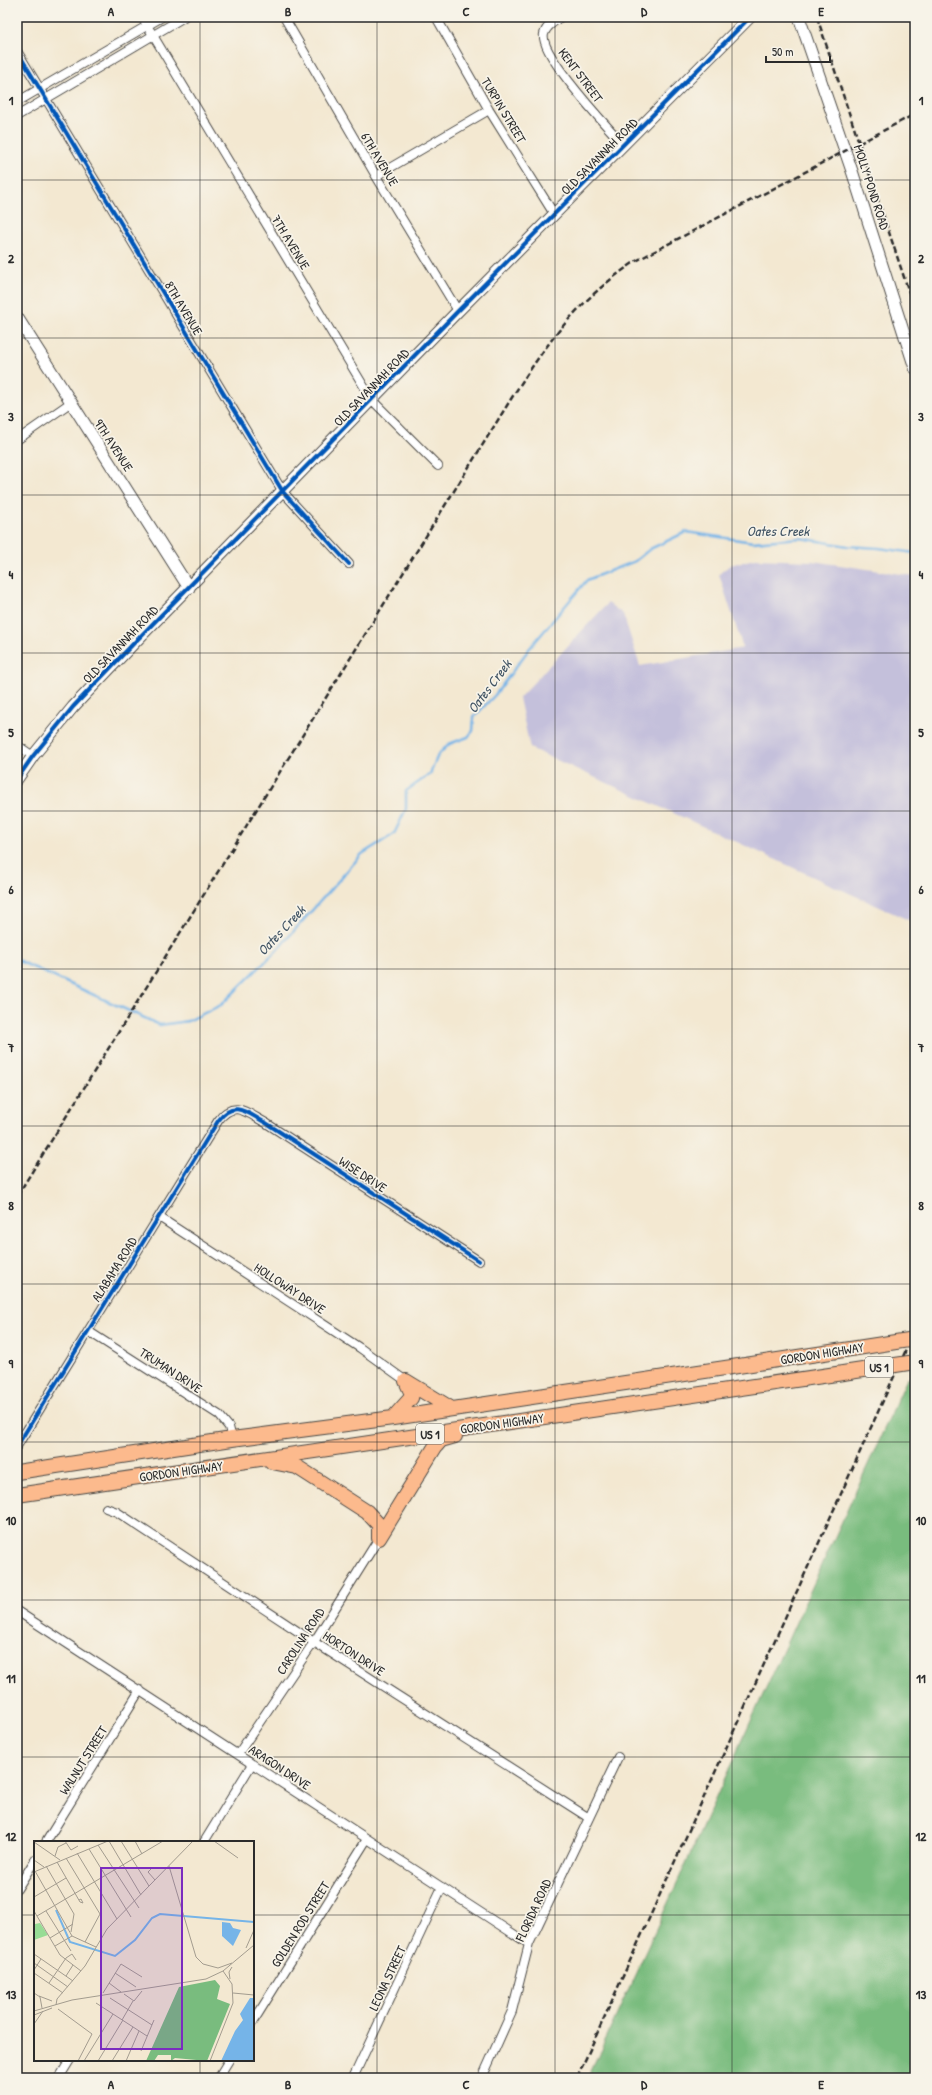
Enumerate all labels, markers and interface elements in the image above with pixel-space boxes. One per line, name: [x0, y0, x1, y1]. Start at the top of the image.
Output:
text: A: [108, 2, 115, 20]
text: B: [285, 2, 292, 20]
text: C: [462, 2, 470, 20]
text: D: [641, 2, 648, 20]
text: E: [818, 2, 824, 20]
scale bar: [766, 38, 830, 64]
text: 50 m: [772, 43, 793, 60]
street label: KENT STREET: [555, 44, 608, 107]
street label: TURPIN STREET: [477, 74, 531, 147]
text: 1: [9, 91, 14, 109]
text: 1: [919, 91, 924, 109]
street label: OLD SAVANNAH ROAD: [557, 113, 642, 198]
street label: 6TH AVENUE: [357, 129, 403, 189]
street label: MOLLY POND ROAD: [850, 142, 894, 233]
street label: 7TH AVENUE: [268, 211, 314, 273]
text: 2: [8, 249, 15, 267]
text: 2: [918, 249, 925, 267]
street label: 8TH AVENUE: [161, 278, 207, 339]
street label: OLD SAVANNAH ROAD: [329, 343, 414, 430]
text: 3: [8, 407, 14, 425]
text: 3: [918, 407, 924, 425]
street label: 9TH AVENUE: [90, 415, 138, 475]
water label: Oates Creek: [747, 521, 810, 540]
text: 4: [9, 565, 14, 583]
text: 4: [919, 565, 924, 583]
street label: OLD SAVANNAH ROAD: [78, 600, 163, 687]
water label: Oates Creek: [463, 654, 516, 717]
text: 5: [8, 723, 14, 741]
text: 5: [918, 723, 924, 741]
text: 6: [8, 880, 14, 898]
text: 6: [918, 880, 924, 898]
water label: Oates Creek: [253, 900, 310, 959]
text: 7: [7, 1038, 15, 1056]
text: 7: [917, 1038, 925, 1056]
street label: WISE DRIVE: [335, 1152, 391, 1196]
text: 8: [8, 1196, 14, 1214]
text: 8: [918, 1196, 924, 1214]
street label: ALABAMA ROAD: [87, 1233, 141, 1305]
street label: HOLLOWAY DRIVE: [251, 1258, 329, 1318]
street label: GORDON HIGHWAY: [779, 1337, 865, 1368]
street label: TRUMAN DRIVE: [136, 1343, 206, 1397]
text: 9: [9, 1354, 14, 1372]
text: 9: [919, 1354, 924, 1372]
road number: US 1: [865, 1357, 893, 1377]
street label: GORDON HIGHWAY: [459, 1408, 545, 1438]
road number: US 1: [416, 1424, 444, 1444]
street label: GORDON HIGHWAY: [138, 1456, 224, 1486]
text: 10: [6, 1511, 16, 1529]
text: 10: [916, 1511, 926, 1529]
street label: CAROLINA ROAD: [272, 1603, 329, 1678]
street label: HORTON DRIVE: [319, 1626, 389, 1680]
text: 11: [6, 1669, 16, 1687]
text: 11: [916, 1669, 926, 1687]
street label: WALNUT STREET: [55, 1721, 112, 1798]
street label: ARAGON DRIVE: [246, 1740, 315, 1794]
text: 12: [6, 1827, 17, 1845]
text: 12: [916, 1827, 927, 1845]
inset map: [34, 1841, 254, 2061]
street label: FLORIDA ROAD: [510, 1875, 556, 1945]
street label: GOLDEN ROD STREET: [266, 1877, 334, 1970]
street label: LEONA STREET: [364, 1942, 410, 2013]
text: 13: [6, 1985, 16, 2003]
text: 13: [916, 1985, 926, 2003]
text: A: [108, 2075, 115, 2093]
text: B: [285, 2075, 292, 2093]
text: C: [462, 2075, 470, 2093]
text: D: [641, 2075, 648, 2093]
text: E: [818, 2075, 824, 2093]

